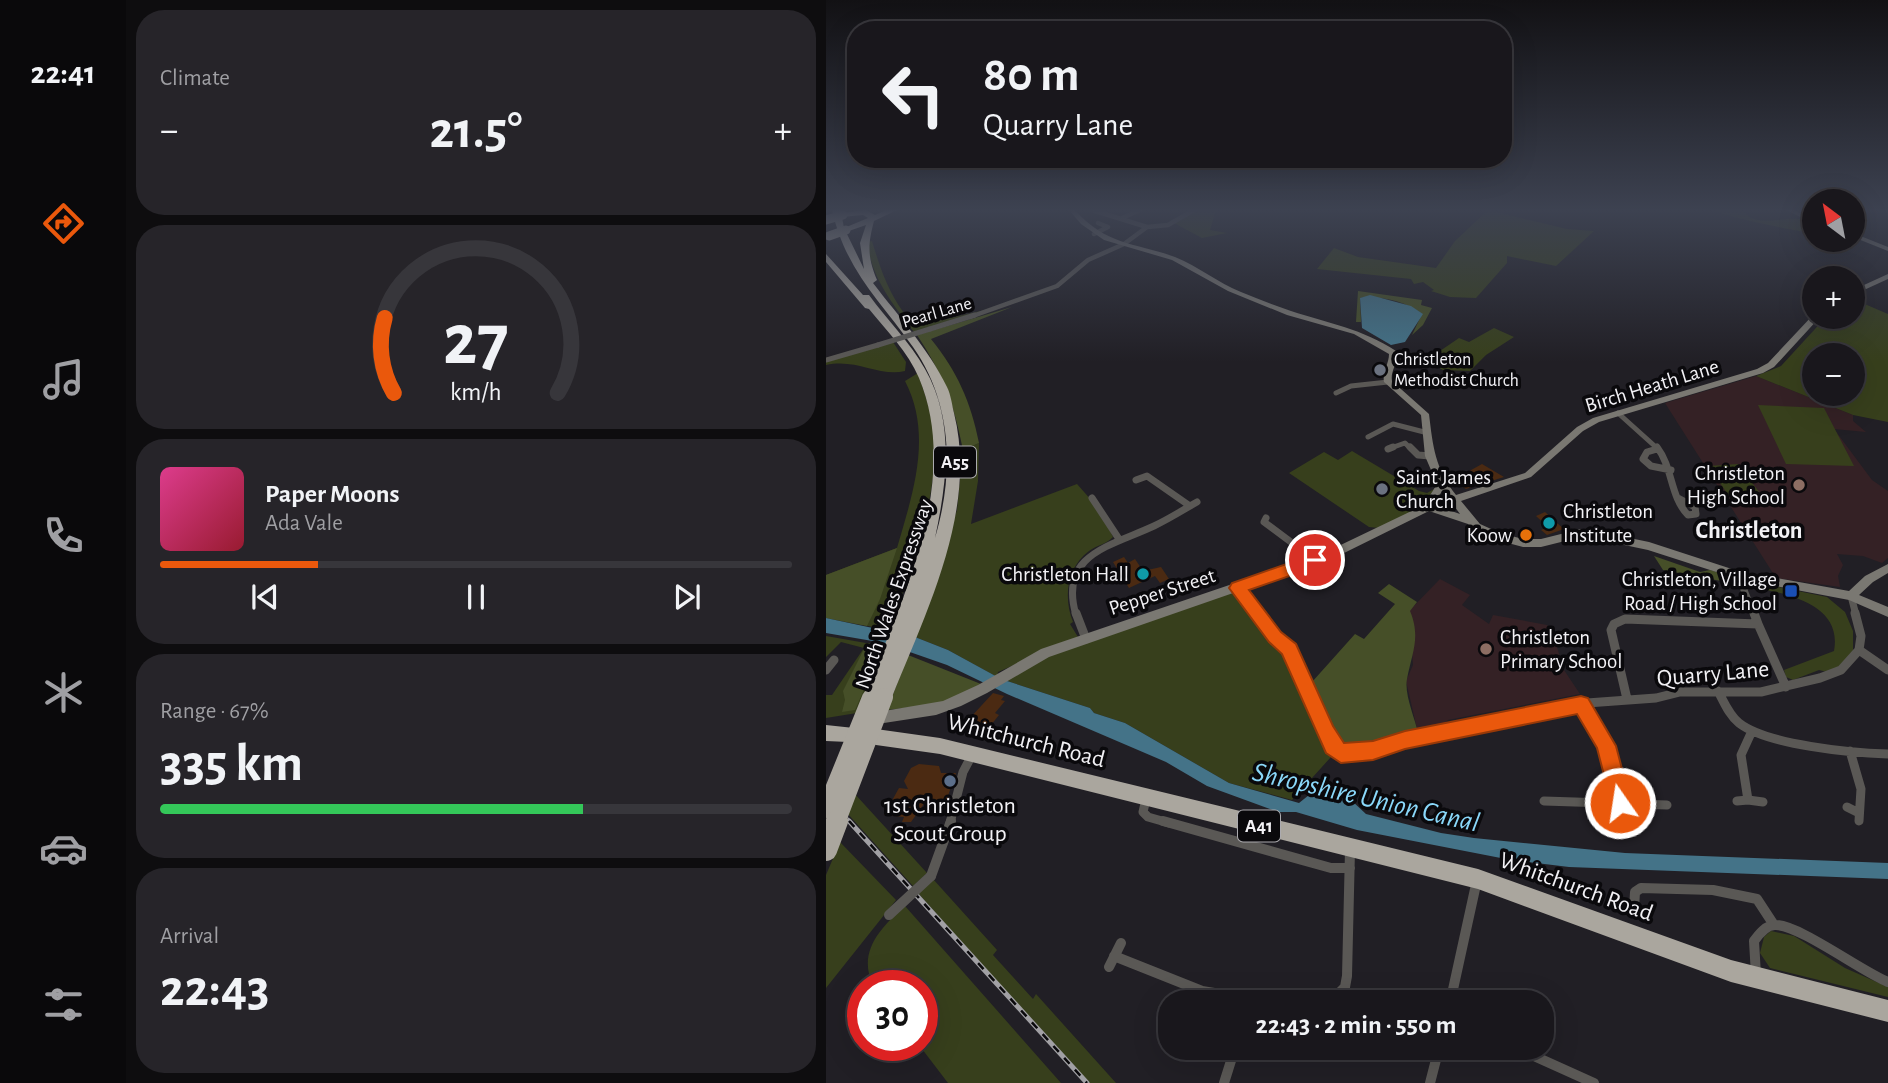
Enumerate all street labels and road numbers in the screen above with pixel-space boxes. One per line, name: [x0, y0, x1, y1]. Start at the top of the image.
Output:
street label: Pearl Lane: [900, 294, 974, 332]
street label: Birch Heath Lane: [1583, 356, 1721, 416]
road number: A55: [934, 446, 976, 477]
street label: North Wales Expressway: [852, 496, 936, 692]
street label: Pepper Street: [1106, 565, 1218, 619]
street label: Quarry Lane: [1656, 657, 1770, 691]
street label: Whitchurch Road: [945, 710, 1107, 772]
road number: A41: [1238, 810, 1280, 842]
street label: Whitchurch Road: [1496, 848, 1656, 926]

